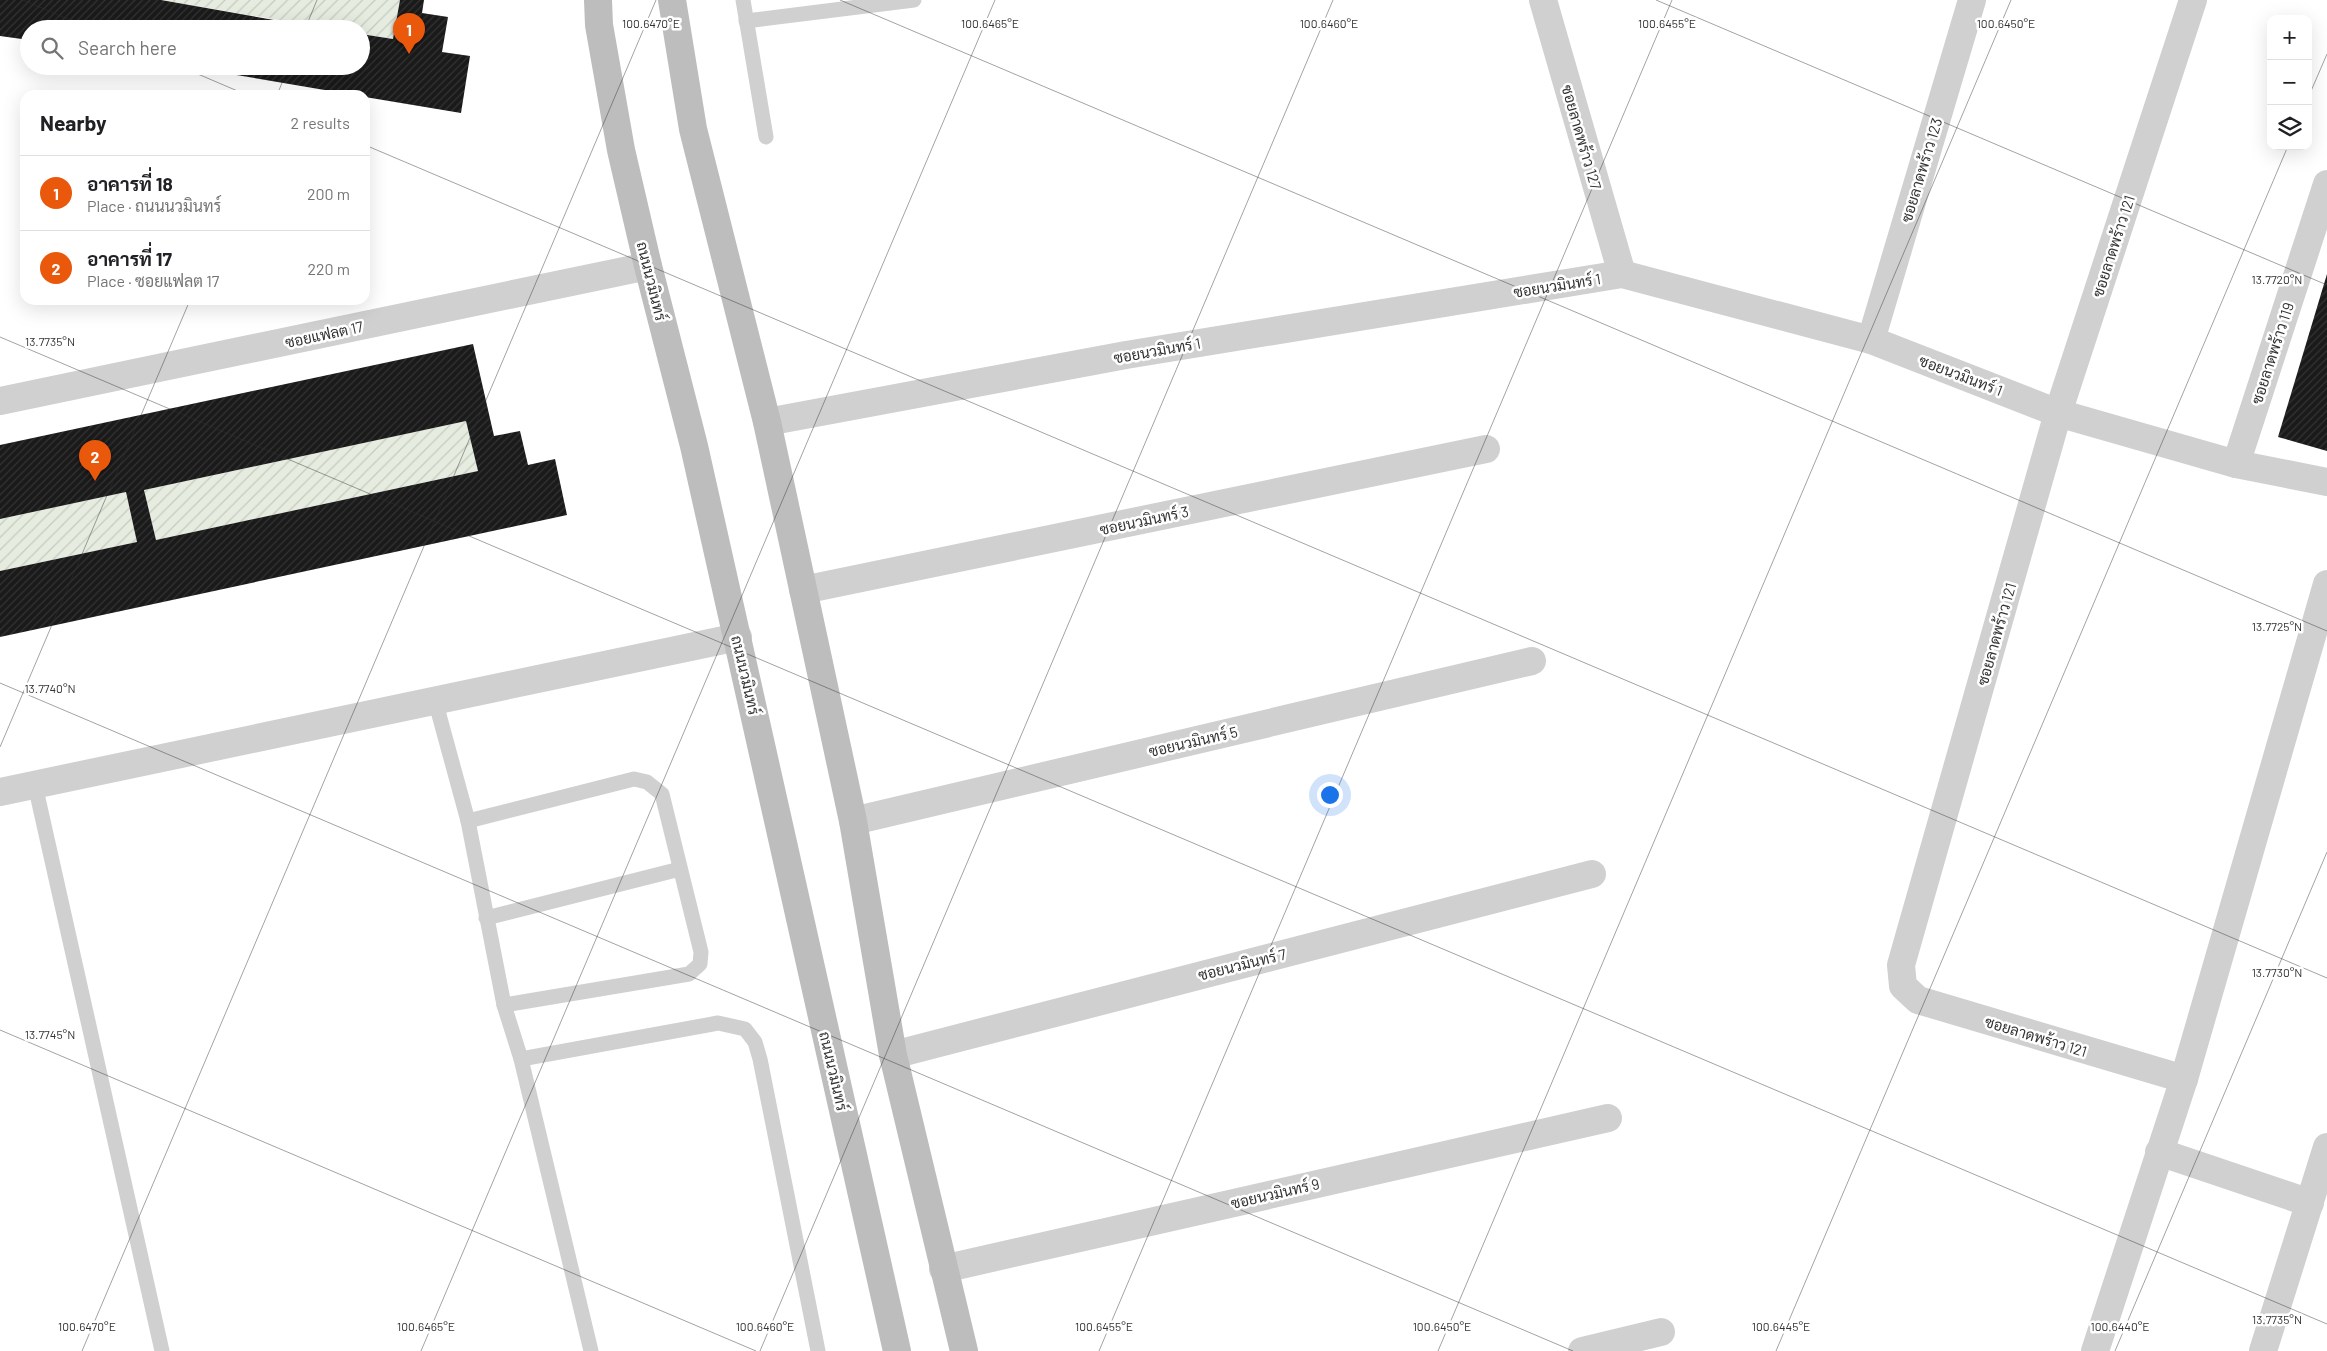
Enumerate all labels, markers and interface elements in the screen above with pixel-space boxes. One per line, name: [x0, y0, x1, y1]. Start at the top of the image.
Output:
pin: 1: [393, 13, 425, 54]
map controls: [2267, 15, 2312, 150]
button: +: [2267, 15, 2312, 60]
text: 100.6470°E: [622, 16, 680, 30]
text: 100.6465°E: [961, 16, 1019, 30]
text: 100.6460°E: [1300, 16, 1358, 30]
text: 100.6455°E: [1638, 16, 1696, 30]
text: 100.6450°E: [1977, 16, 2035, 30]
search box: [20, 20, 370, 75]
icon: search: [38, 34, 66, 62]
text: Search here: [78, 36, 177, 59]
button: −: [2267, 60, 2312, 105]
street label: ซอยลาดพร้าว 127: [1558, 83, 1606, 191]
button: layers: [2267, 105, 2312, 150]
text: Nearby: [40, 110, 106, 135]
text: 2 results: [291, 113, 350, 132]
street label: ซอยลาดพร้าว 123: [1897, 116, 1945, 224]
text: อาคารที่ 18: [87, 172, 173, 195]
text: 1: [53, 184, 59, 203]
text: 200 m: [307, 184, 350, 203]
street label: ซอยลาดพร้าว 121: [2088, 193, 2138, 299]
text: Place · ถนนนวมินทร์: [87, 196, 221, 215]
street label: ถนนนวมินทร์: [633, 240, 671, 322]
text: อาคารที่ 17: [87, 247, 172, 270]
text: 2: [52, 259, 60, 278]
text: 220 m: [307, 259, 350, 278]
street label: ซอยนวมินทร์ 1: [1512, 269, 1602, 301]
text: Place · ซอยแฟลต 17: [87, 271, 219, 290]
text: 13.7720°N: [2252, 272, 2302, 286]
street label: ซอยลาดพร้าว 119: [2247, 300, 2297, 406]
street label: ซอยแฟลต 17: [283, 317, 365, 351]
street label: ซอยนวมินทร์ 1: [1112, 333, 1202, 367]
text: 13.7735°N: [25, 334, 75, 348]
street label: ซอยนวมินทร์ 1: [1917, 351, 2005, 399]
pin: 2: [79, 440, 111, 481]
street label: ซอยนวมินทร์ 3: [1098, 502, 1190, 538]
street label: ซอยลาดพร้าว 121: [1973, 581, 2019, 687]
text: 13.7725°N: [2252, 619, 2302, 633]
street label: ถนนนวมินทร์: [728, 634, 764, 716]
text: 13.7740°N: [24, 681, 76, 695]
street label: ซอยนวมินทร์ 5: [1147, 722, 1239, 760]
your location: [1317, 782, 1343, 808]
street label: ซอยนวมินทร์ 7: [1196, 944, 1288, 984]
text: 13.7730°N: [2252, 965, 2302, 979]
street label: ซอยลาดพร้าว 121: [1983, 1012, 2089, 1060]
text: 13.7745°N: [25, 1027, 75, 1041]
street label: ถนนนวมินทร์: [816, 1030, 852, 1112]
street label: ซอยนวมินทร์ 9: [1229, 1174, 1321, 1212]
text: 13.7735°N: [2252, 1312, 2302, 1326]
text: 100.6470°E: [58, 1319, 116, 1333]
text: 100.6465°E: [397, 1319, 455, 1333]
text: 100.6460°E: [736, 1319, 794, 1333]
text: 100.6455°E: [1075, 1319, 1133, 1333]
text: 100.6450°E: [1413, 1319, 1471, 1333]
text: 100.6445°E: [1752, 1319, 1810, 1333]
text: 100.6440°E: [2090, 1319, 2150, 1333]

